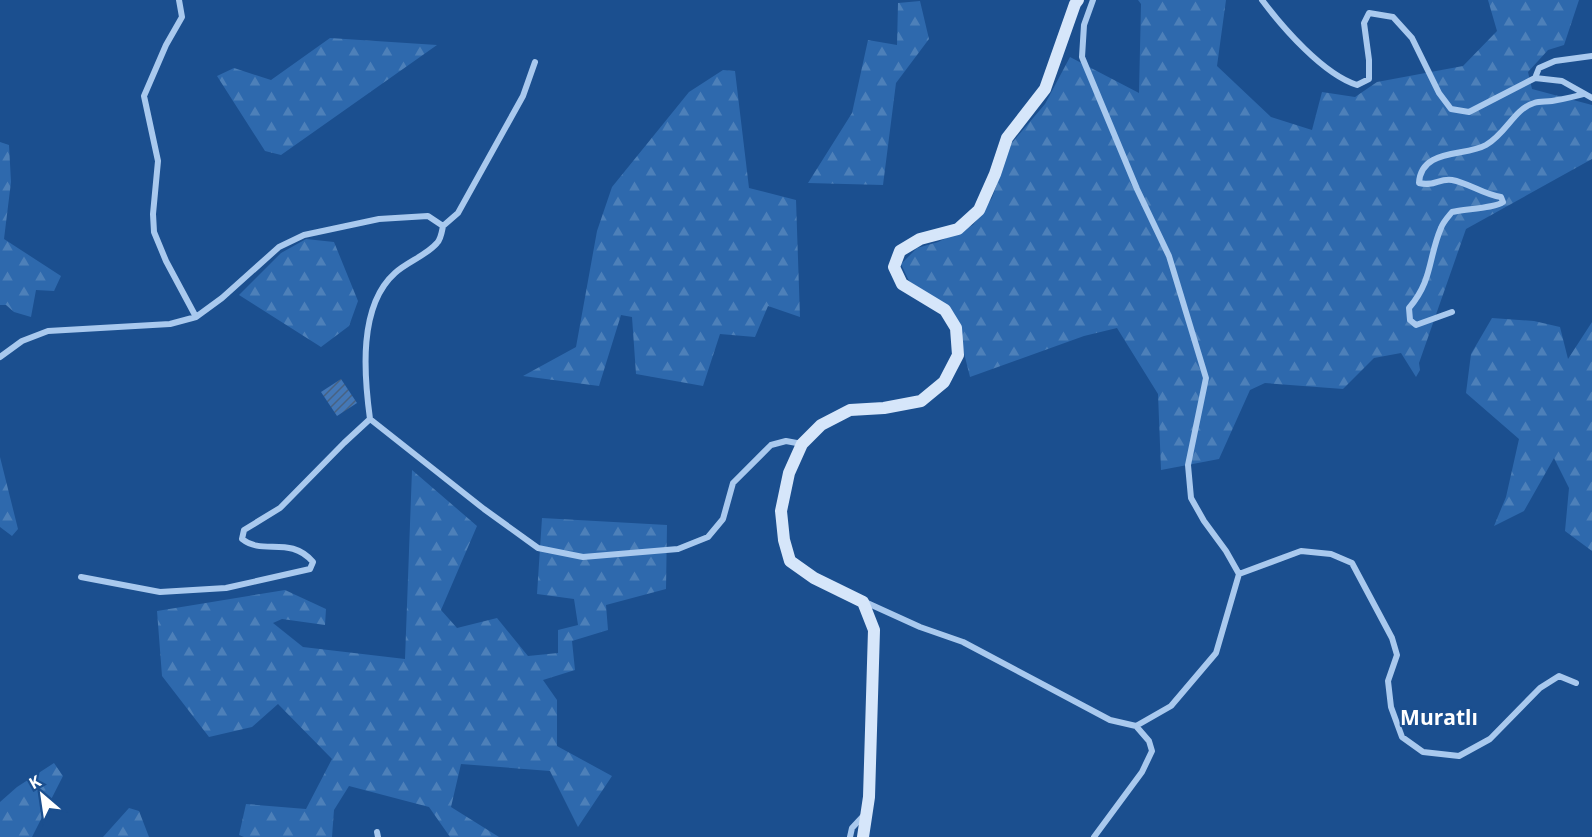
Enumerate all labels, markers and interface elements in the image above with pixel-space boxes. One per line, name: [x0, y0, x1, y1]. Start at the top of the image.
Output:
district label: Muratlı: [1400, 703, 1478, 731]
north arrow: [12, 765, 72, 825]
text: K: [25, 770, 45, 794]

